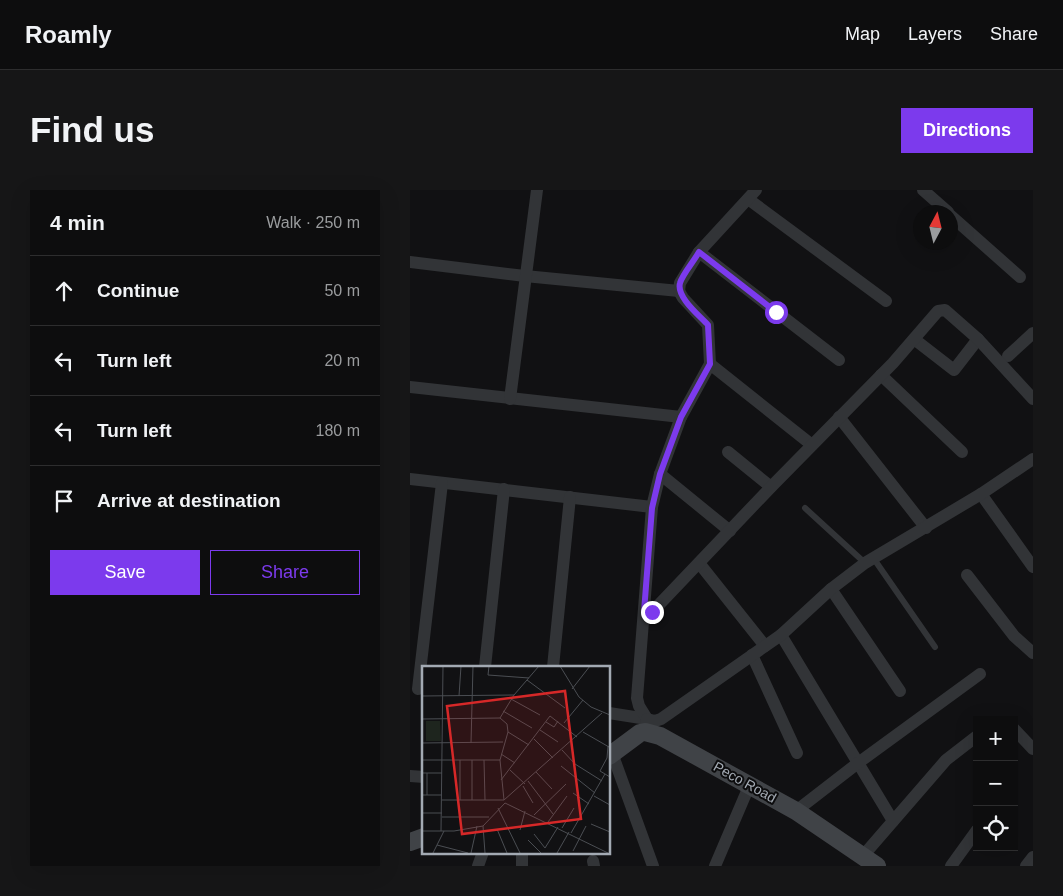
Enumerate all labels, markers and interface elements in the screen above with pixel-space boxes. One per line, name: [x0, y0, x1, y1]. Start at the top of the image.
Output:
text: Roamly: [25, 21, 112, 48]
text: Map: [845, 24, 880, 44]
text: Layers: [908, 24, 962, 44]
text: Share: [990, 24, 1038, 44]
button: Directions: [901, 108, 1033, 153]
text: Find us: [30, 110, 154, 149]
north arrow: [913, 205, 958, 250]
text: 4 min: [50, 211, 105, 234]
text: Walk · 250 m: [266, 214, 360, 231]
icon: ahead: [50, 277, 78, 305]
text: Continue: [97, 280, 179, 301]
text: 50 m: [324, 282, 360, 299]
route start: [765, 301, 788, 324]
icon: left: [50, 347, 78, 375]
text: Turn left: [97, 350, 172, 371]
text: 20 m: [324, 352, 360, 369]
icon: left: [50, 417, 78, 445]
text: Turn left: [97, 420, 172, 441]
text: 180 m: [316, 422, 360, 439]
icon: arrive: [50, 487, 78, 515]
text: Arrive at destination: [97, 490, 281, 511]
button: Save: [50, 550, 200, 595]
button: Share: [210, 550, 360, 595]
route end: [641, 601, 664, 624]
inset map: [422, 666, 610, 854]
map controls: [973, 716, 1018, 851]
button: +: [973, 716, 1018, 761]
street label: Peco Road: [711, 758, 779, 806]
button: −: [973, 761, 1018, 806]
button: locate: [973, 806, 1018, 851]

